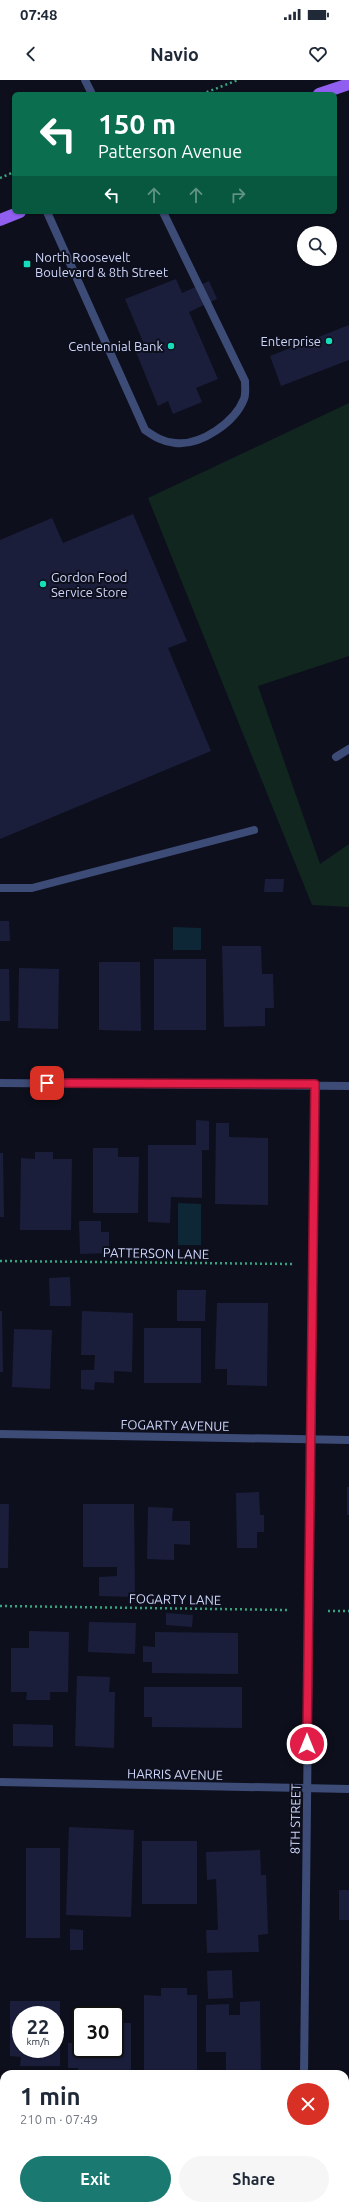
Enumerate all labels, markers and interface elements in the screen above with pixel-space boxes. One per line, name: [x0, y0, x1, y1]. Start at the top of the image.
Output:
text: 07:48: [20, 6, 58, 23]
icon: back: [20, 43, 42, 65]
icon: heart: [307, 43, 329, 65]
text: Navio: [150, 44, 199, 64]
icon: left: [32, 108, 84, 160]
text: 150 m: [98, 108, 176, 139]
text: Patterson Avenue: [98, 141, 242, 161]
icon: left: [101, 184, 123, 206]
icon: ahead: [143, 184, 165, 206]
icon: ahead: [185, 184, 207, 206]
icon: right: [227, 184, 249, 206]
map controls: [297, 226, 337, 266]
button: search: [297, 226, 337, 266]
place label: North Roosevelt Boulevard & 8th Street: [35, 250, 168, 279]
marker: North Roosevelt Boulevard & 8th Street: [22, 259, 32, 269]
place label: Enterprise: [261, 334, 321, 348]
marker: Enterprise: [324, 336, 334, 346]
place label: Centennial Bank: [68, 339, 163, 353]
marker: Centennial Bank: [166, 341, 176, 351]
place label: Gordon Food Service Store: [51, 570, 127, 599]
marker: Gordon Food Service Store: [38, 579, 48, 589]
pin: [30, 1066, 64, 1100]
icon: arrive: [36, 1072, 58, 1094]
street label: PATTERSON LANE: [103, 1245, 209, 1261]
street label: FOGARTY AVENUE: [120, 1417, 230, 1433]
street label: FOGARTY LANE: [129, 1591, 221, 1607]
position arrow: [286, 1723, 328, 1765]
street label: HARRIS AVENUE: [127, 1766, 223, 1782]
street label: 8TH STREET: [287, 1784, 303, 1854]
speed limit sign: 30: [72, 2006, 124, 2058]
text: 22: [27, 2015, 49, 2038]
text: km/h: [26, 2036, 50, 2047]
text: 1 min: [20, 2083, 81, 2110]
button: close: [287, 2083, 329, 2125]
text: 210 m · 07:49: [20, 2112, 98, 2126]
button: Exit: [20, 2156, 171, 2202]
button: Share: [179, 2156, 329, 2202]

